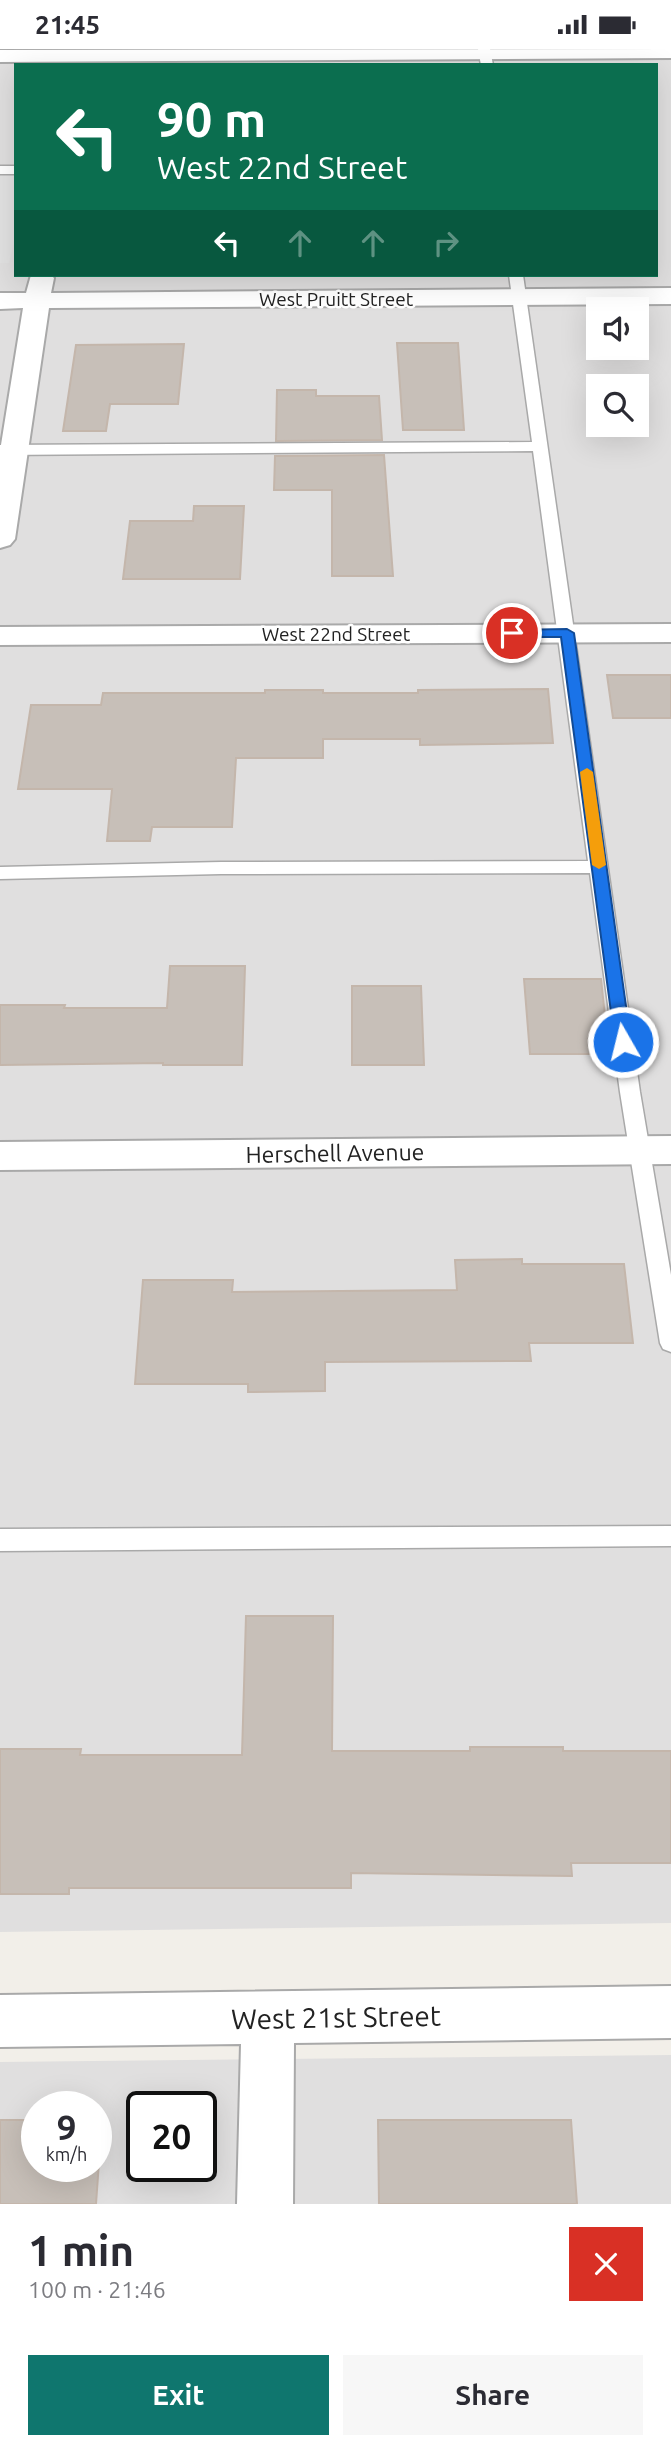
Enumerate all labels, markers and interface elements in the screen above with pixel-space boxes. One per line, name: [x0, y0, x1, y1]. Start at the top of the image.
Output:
text: 21:45: [35, 10, 100, 39]
icon: left: [42, 91, 133, 182]
text: 90 m: [157, 91, 266, 146]
text: West 22nd Street: [157, 149, 407, 185]
icon: left: [208, 224, 246, 262]
icon: ahead: [281, 224, 319, 262]
icon: ahead: [354, 224, 392, 262]
icon: right: [427, 224, 465, 262]
street label: West Pruitt Street: [259, 288, 414, 310]
map controls: [586, 297, 649, 437]
button: sound: [586, 297, 649, 360]
button: search: [586, 374, 649, 437]
pin: [482, 603, 542, 663]
icon: arrive: [493, 614, 531, 652]
street label: West 22nd Street: [262, 623, 411, 645]
position arrow: [586, 1005, 660, 1079]
street label: Herschell Avenue: [245, 1139, 425, 1167]
street label: West 21st Street: [231, 2000, 441, 2034]
speed limit sign: 20: [126, 2091, 217, 2182]
text: 9: [57, 2107, 76, 2147]
text: km/h: [46, 2144, 87, 2164]
text: 1 min: [28, 2227, 134, 2274]
button: close: [569, 2227, 643, 2301]
text: 100 m · 21:46: [28, 2277, 166, 2302]
button: Exit: [28, 2355, 329, 2435]
button: Share: [343, 2355, 643, 2435]

